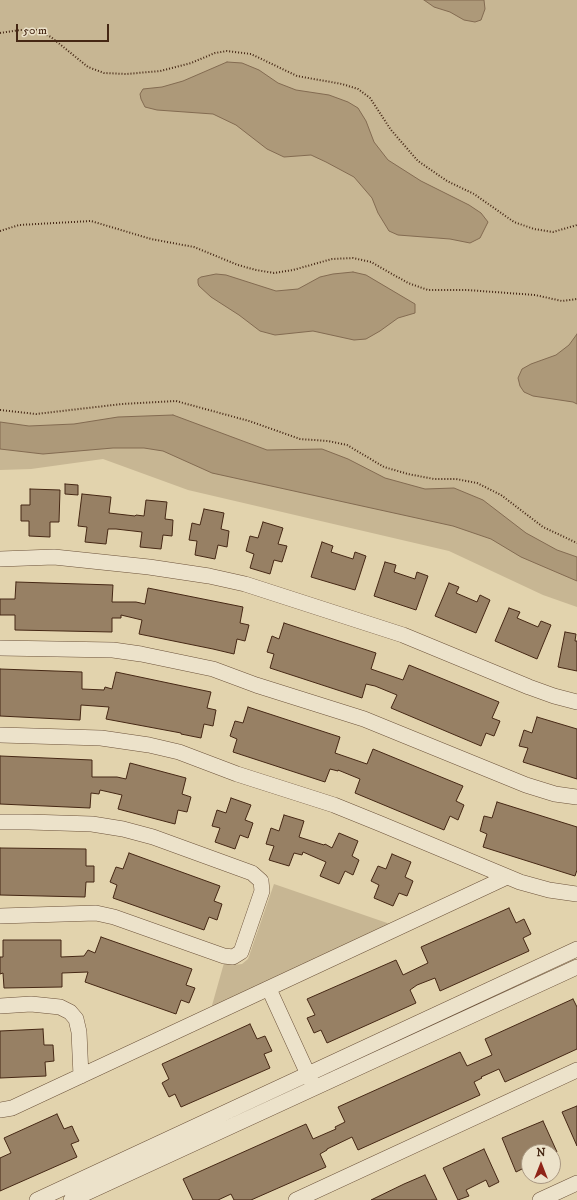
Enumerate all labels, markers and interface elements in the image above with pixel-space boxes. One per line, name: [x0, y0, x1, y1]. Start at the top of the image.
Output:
scale bar: [18, 16, 111, 42]
text: 50 m: [23, 23, 47, 38]
north arrow: [521, 1144, 561, 1184]
text: N: [536, 1146, 546, 1160]

